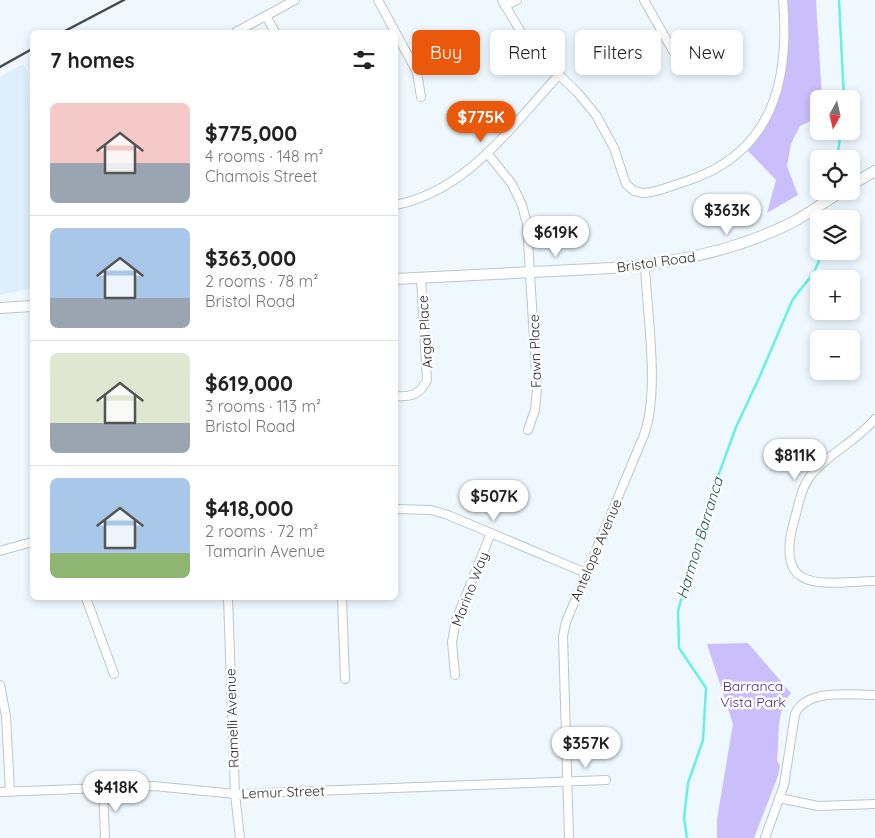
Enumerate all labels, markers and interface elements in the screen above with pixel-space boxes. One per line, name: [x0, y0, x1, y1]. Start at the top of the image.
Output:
chip: Buy: [412, 30, 480, 75]
chip: Rent: [490, 30, 565, 75]
chip: Filters: [575, 30, 661, 75]
chip: New: [671, 30, 743, 75]
icon: filters: [350, 46, 378, 74]
text: 7 homes: [50, 47, 135, 73]
north arrow: [810, 90, 860, 140]
map controls: [810, 90, 860, 380]
pin: $775K: [446, 100, 516, 143]
text: $775K: [458, 107, 504, 127]
text: $775,000: [205, 120, 297, 146]
icon: home: [90, 123, 150, 183]
text: 4 rooms · 148 m²: [205, 146, 324, 166]
button: locate: [810, 150, 860, 200]
text: Chamois Street: [205, 166, 318, 186]
pin: $363K: [692, 194, 762, 236]
text: $363K: [704, 200, 750, 220]
button: layers: [810, 210, 860, 260]
pin: $619K: [521, 216, 591, 258]
text: $619K: [534, 222, 578, 242]
text: $363,000: [205, 245, 296, 271]
icon: home: [90, 248, 150, 308]
street label: Bristol Road: [616, 248, 696, 276]
button: +: [810, 270, 860, 320]
text: 2 rooms · 78 m²: [205, 271, 318, 291]
text: Bristol Road: [205, 291, 295, 311]
street label: Argal Place: [413, 295, 437, 369]
street label: Fawn Place: [525, 314, 545, 388]
button: −: [810, 330, 860, 380]
text: $619,000: [205, 370, 293, 396]
icon: home: [90, 373, 150, 433]
text: 3 rooms · 113 m²: [205, 396, 321, 416]
text: Bristol Road: [205, 416, 295, 436]
pin: $811K: [760, 438, 830, 481]
text: $811K: [774, 445, 816, 465]
water label: Harmon Barranca: [672, 474, 727, 601]
pin: $507K: [459, 480, 529, 522]
text: $507K: [470, 486, 518, 506]
text: $418,000: [205, 495, 293, 521]
street label: Antelope Avenue: [566, 496, 626, 604]
icon: home: [90, 498, 150, 558]
text: 2 rooms · 72 m²: [205, 521, 318, 541]
text: Tamarin Avenue: [205, 541, 325, 561]
street label: Marino Way: [448, 549, 492, 629]
street label: Ramelli Avenue: [221, 668, 243, 768]
park label: Barranca Vista Park: [720, 677, 786, 711]
pin: $357K: [551, 726, 621, 769]
text: $357K: [563, 733, 609, 753]
pin: $418K: [81, 770, 151, 813]
text: $418K: [94, 777, 138, 797]
street label: Lemur Street: [241, 782, 325, 802]

